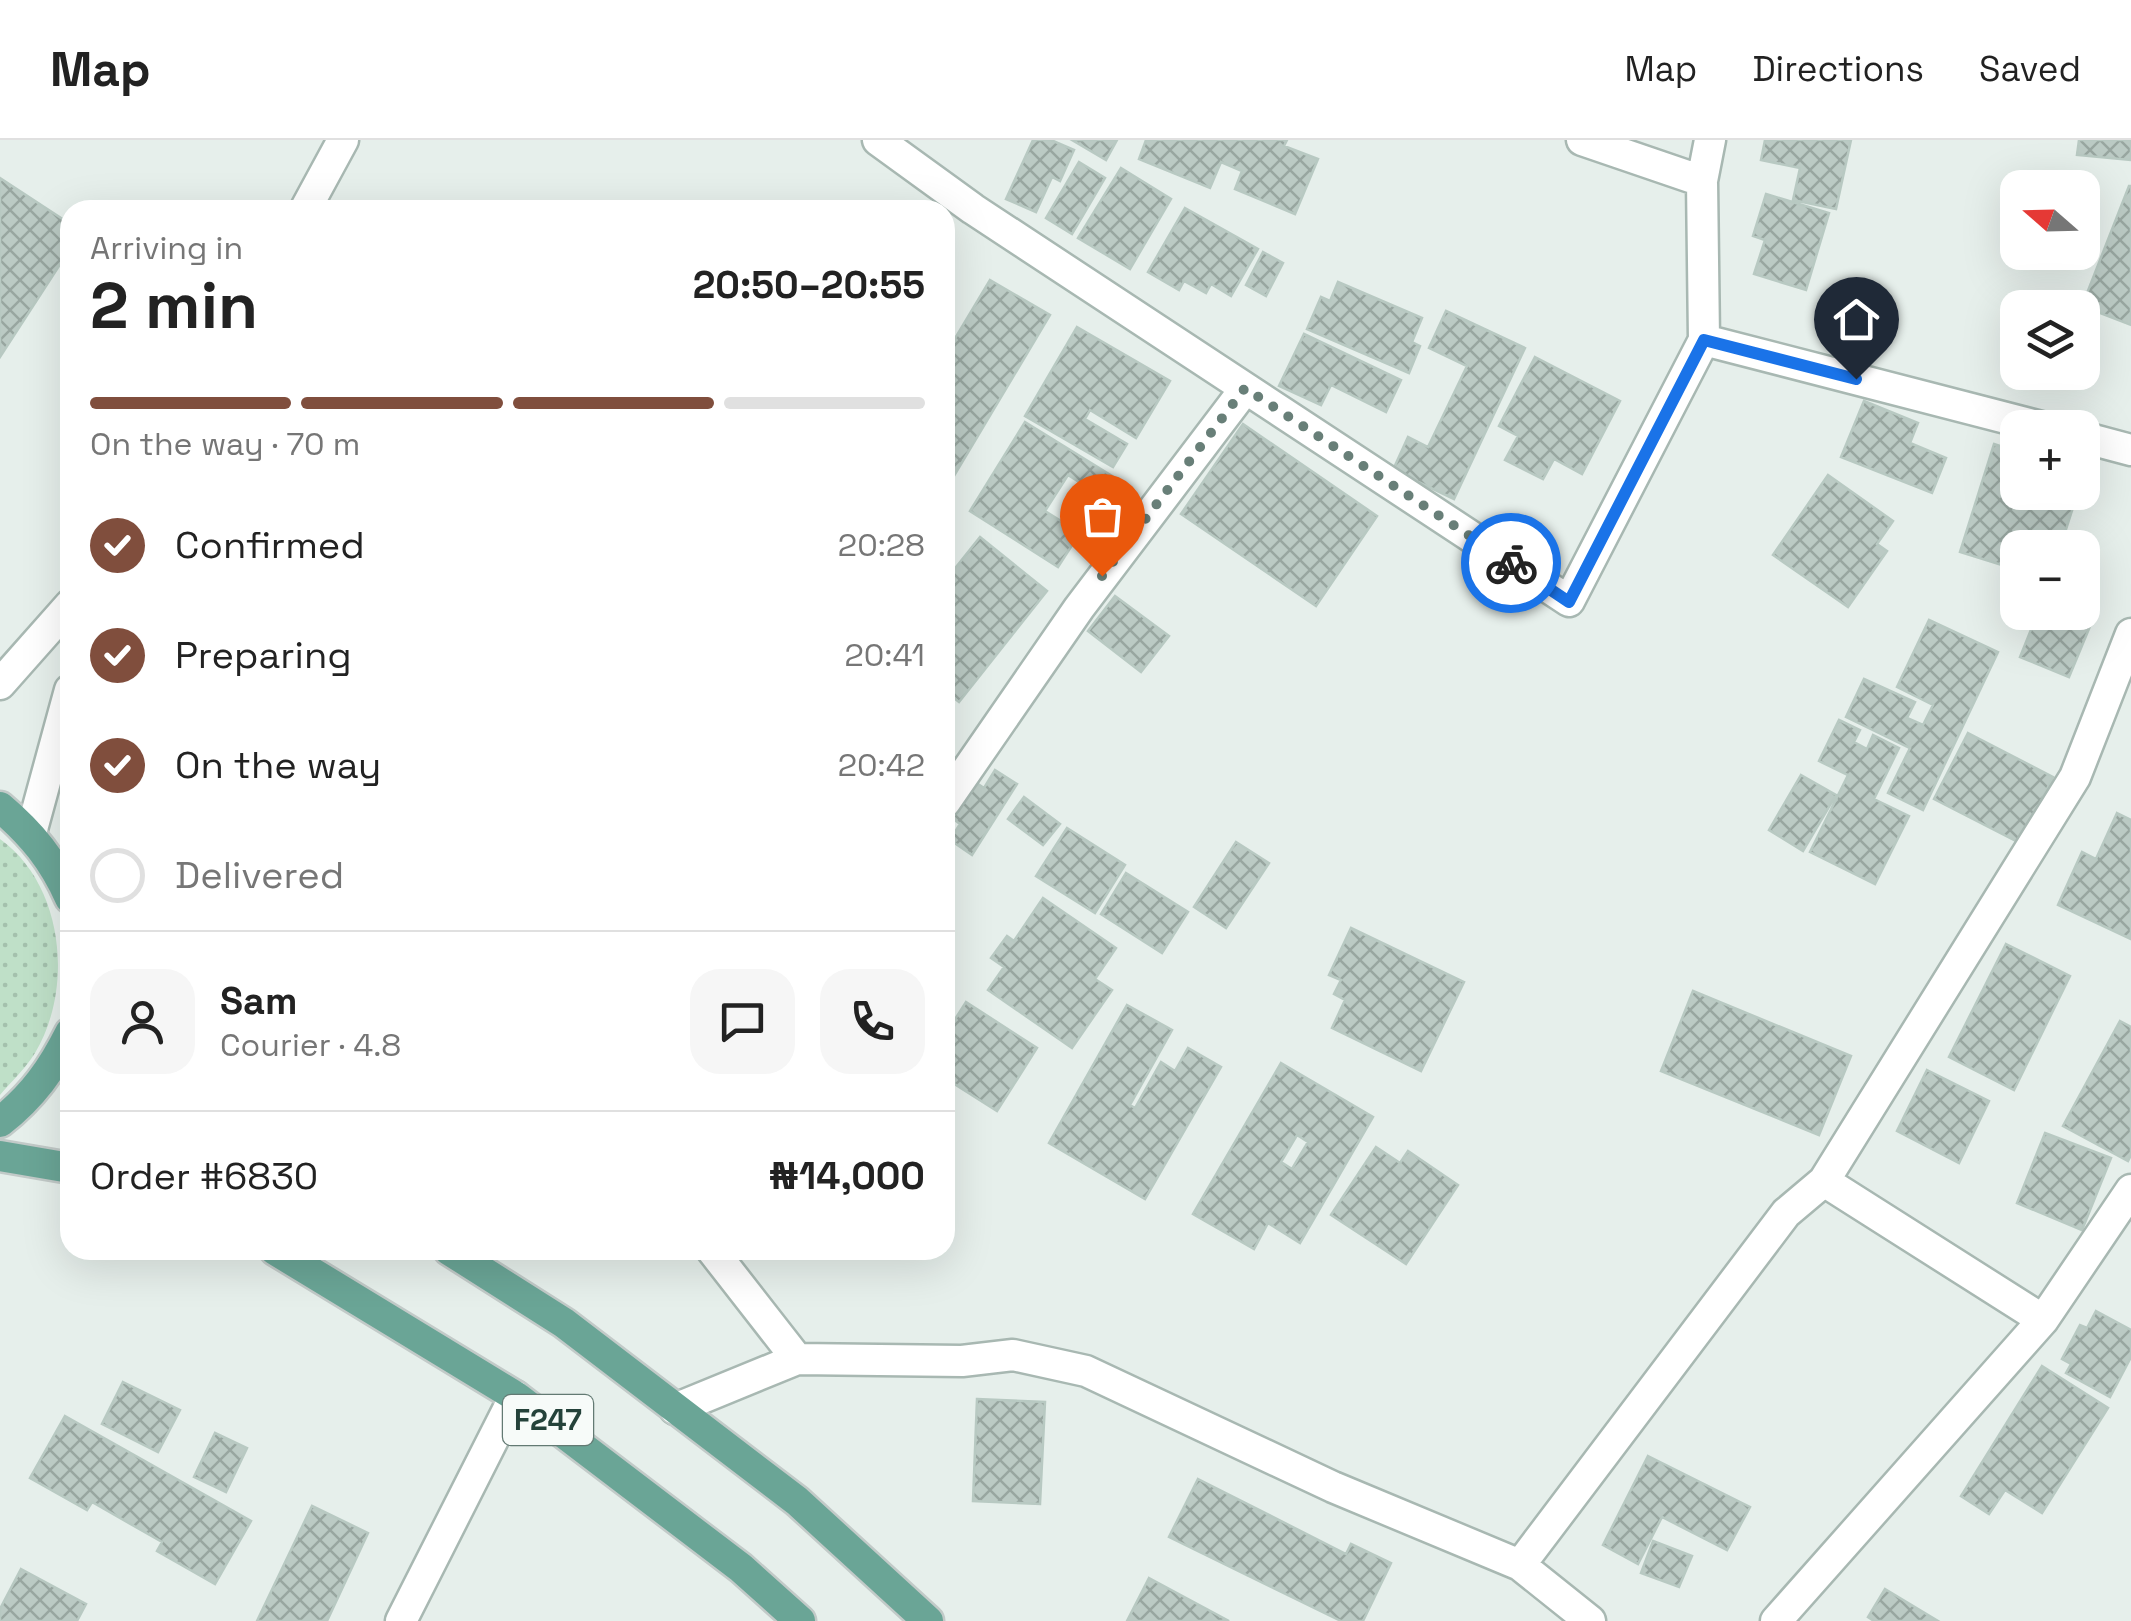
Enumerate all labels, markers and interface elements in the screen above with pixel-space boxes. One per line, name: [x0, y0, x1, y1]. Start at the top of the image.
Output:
text: Map: [50, 39, 151, 100]
text: Map: [1624, 47, 1697, 91]
text: Directions: [1752, 47, 1924, 91]
text: Saved: [1979, 47, 2081, 91]
north arrow: [2000, 170, 2100, 270]
map controls: [2000, 170, 2100, 630]
text: Arriving in: [90, 228, 243, 268]
text: 20:50–20:55: [693, 261, 925, 309]
text: 2 min: [90, 264, 258, 347]
pin: [1814, 277, 1899, 380]
button: layers: [2000, 290, 2100, 390]
icon: home: [1829, 292, 1884, 347]
button: +: [2000, 410, 2100, 510]
text: On the way · 70 m: [90, 424, 360, 464]
pin: [1060, 474, 1145, 577]
icon: bag: [1075, 489, 1130, 544]
courier: [1461, 513, 1561, 613]
icon: check: [90, 518, 145, 573]
text: Confirmed: [175, 521, 365, 569]
text: 20:28: [838, 525, 925, 565]
button: −: [2000, 530, 2100, 630]
icon: bike: [1484, 536, 1539, 591]
icon: check: [90, 628, 145, 683]
text: Preparing: [175, 631, 352, 679]
text: 20:41: [845, 635, 925, 675]
icon: check: [90, 738, 145, 793]
text: On the way: [175, 741, 381, 789]
text: 20:42: [838, 745, 925, 785]
text: Delivered: [175, 851, 344, 899]
button: person: [90, 969, 195, 1074]
button: chat: [690, 969, 795, 1074]
button: phone: [820, 969, 925, 1074]
text: Sam: [220, 977, 297, 1025]
text: Courier · 4.8: [220, 1025, 401, 1065]
text: Order #6830: [90, 1152, 318, 1200]
text: ₦14,000: [768, 1152, 925, 1200]
road number: F247: [503, 1395, 593, 1445]

